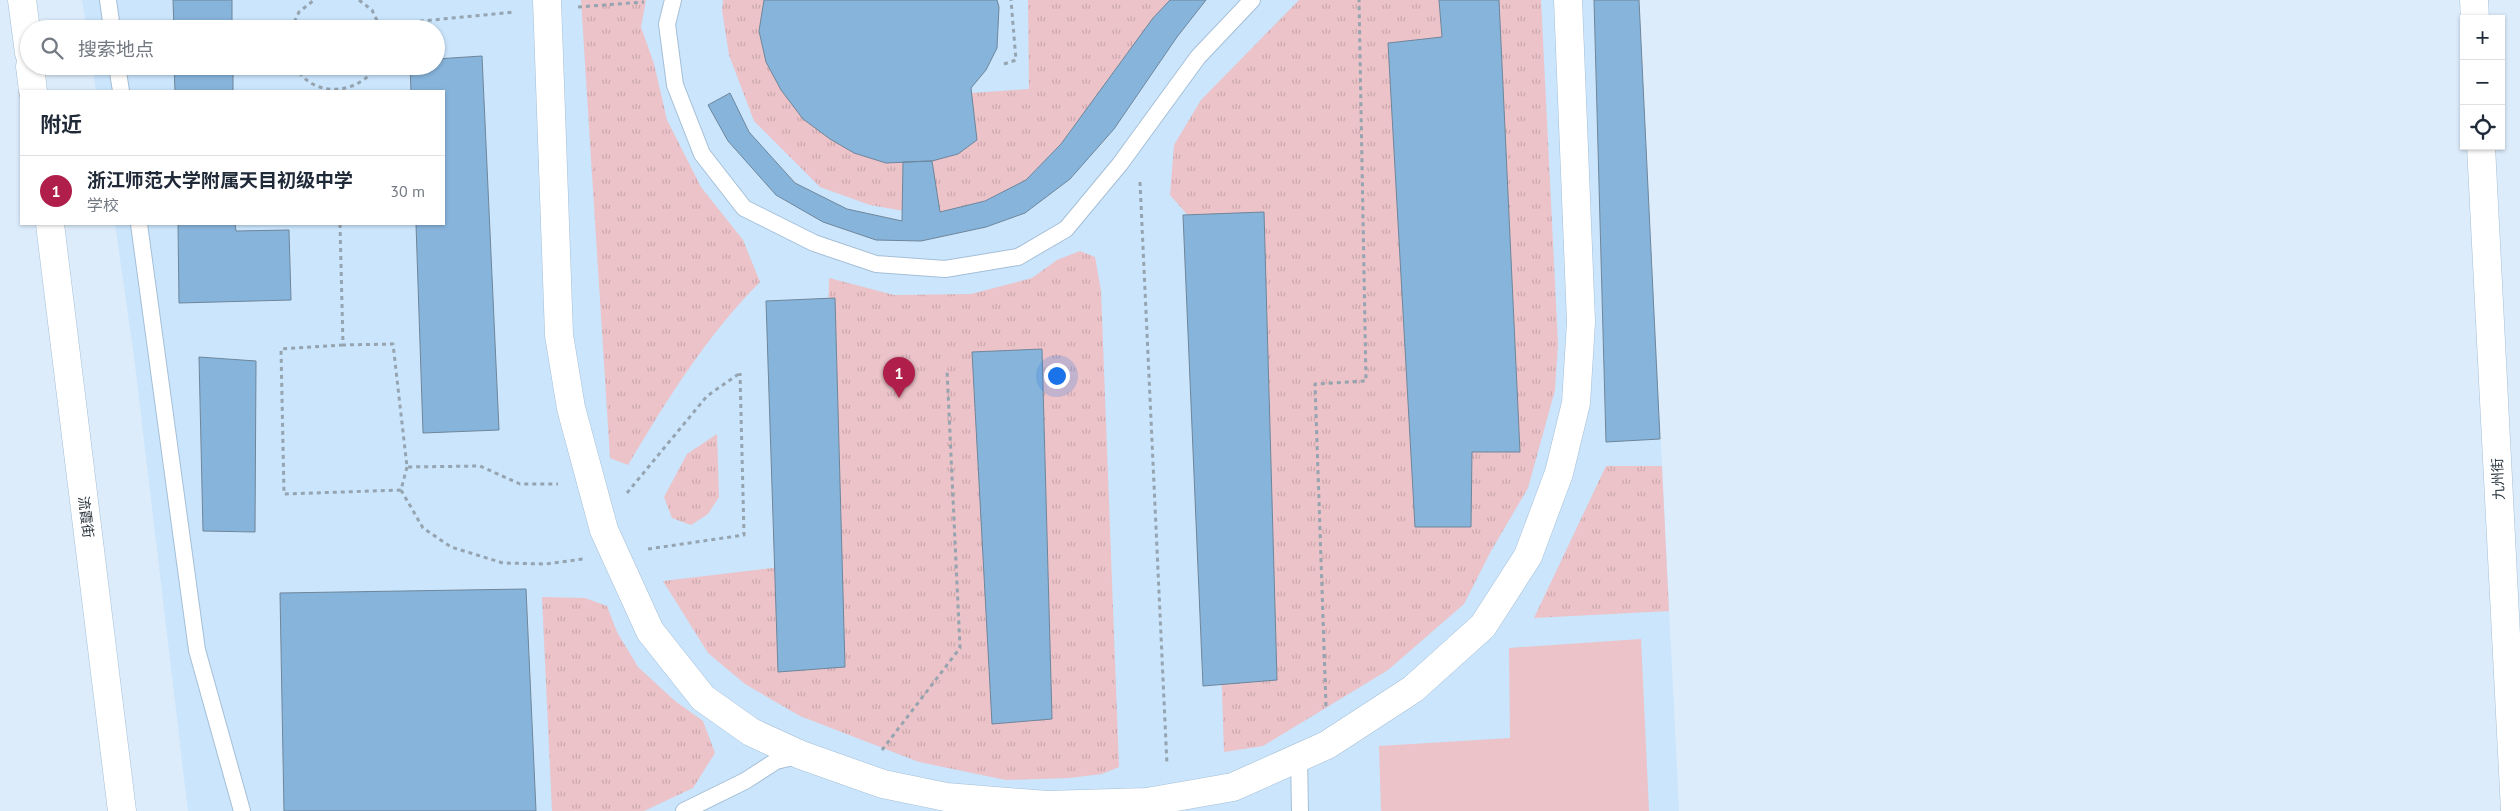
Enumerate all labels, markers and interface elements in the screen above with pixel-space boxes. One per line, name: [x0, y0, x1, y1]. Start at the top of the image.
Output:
map controls: [2460, 15, 2505, 150]
button: +: [2460, 15, 2505, 60]
search box: [20, 20, 445, 75]
icon: search: [38, 34, 66, 62]
text: 搜索地点: [78, 37, 154, 61]
button: −: [2460, 60, 2505, 105]
button: locate: [2460, 105, 2505, 150]
text: 附近: [40, 111, 82, 138]
text: 浙江师范大学附属天目初级中学: [87, 168, 353, 192]
text: 1: [51, 181, 61, 201]
text: 30 m: [390, 181, 425, 201]
text: 学校: [87, 195, 119, 215]
pin: 1: [883, 357, 915, 398]
your location: [1044, 363, 1070, 389]
street label: 九州街: [2488, 458, 2508, 500]
street label: 流霞街: [75, 495, 97, 539]

